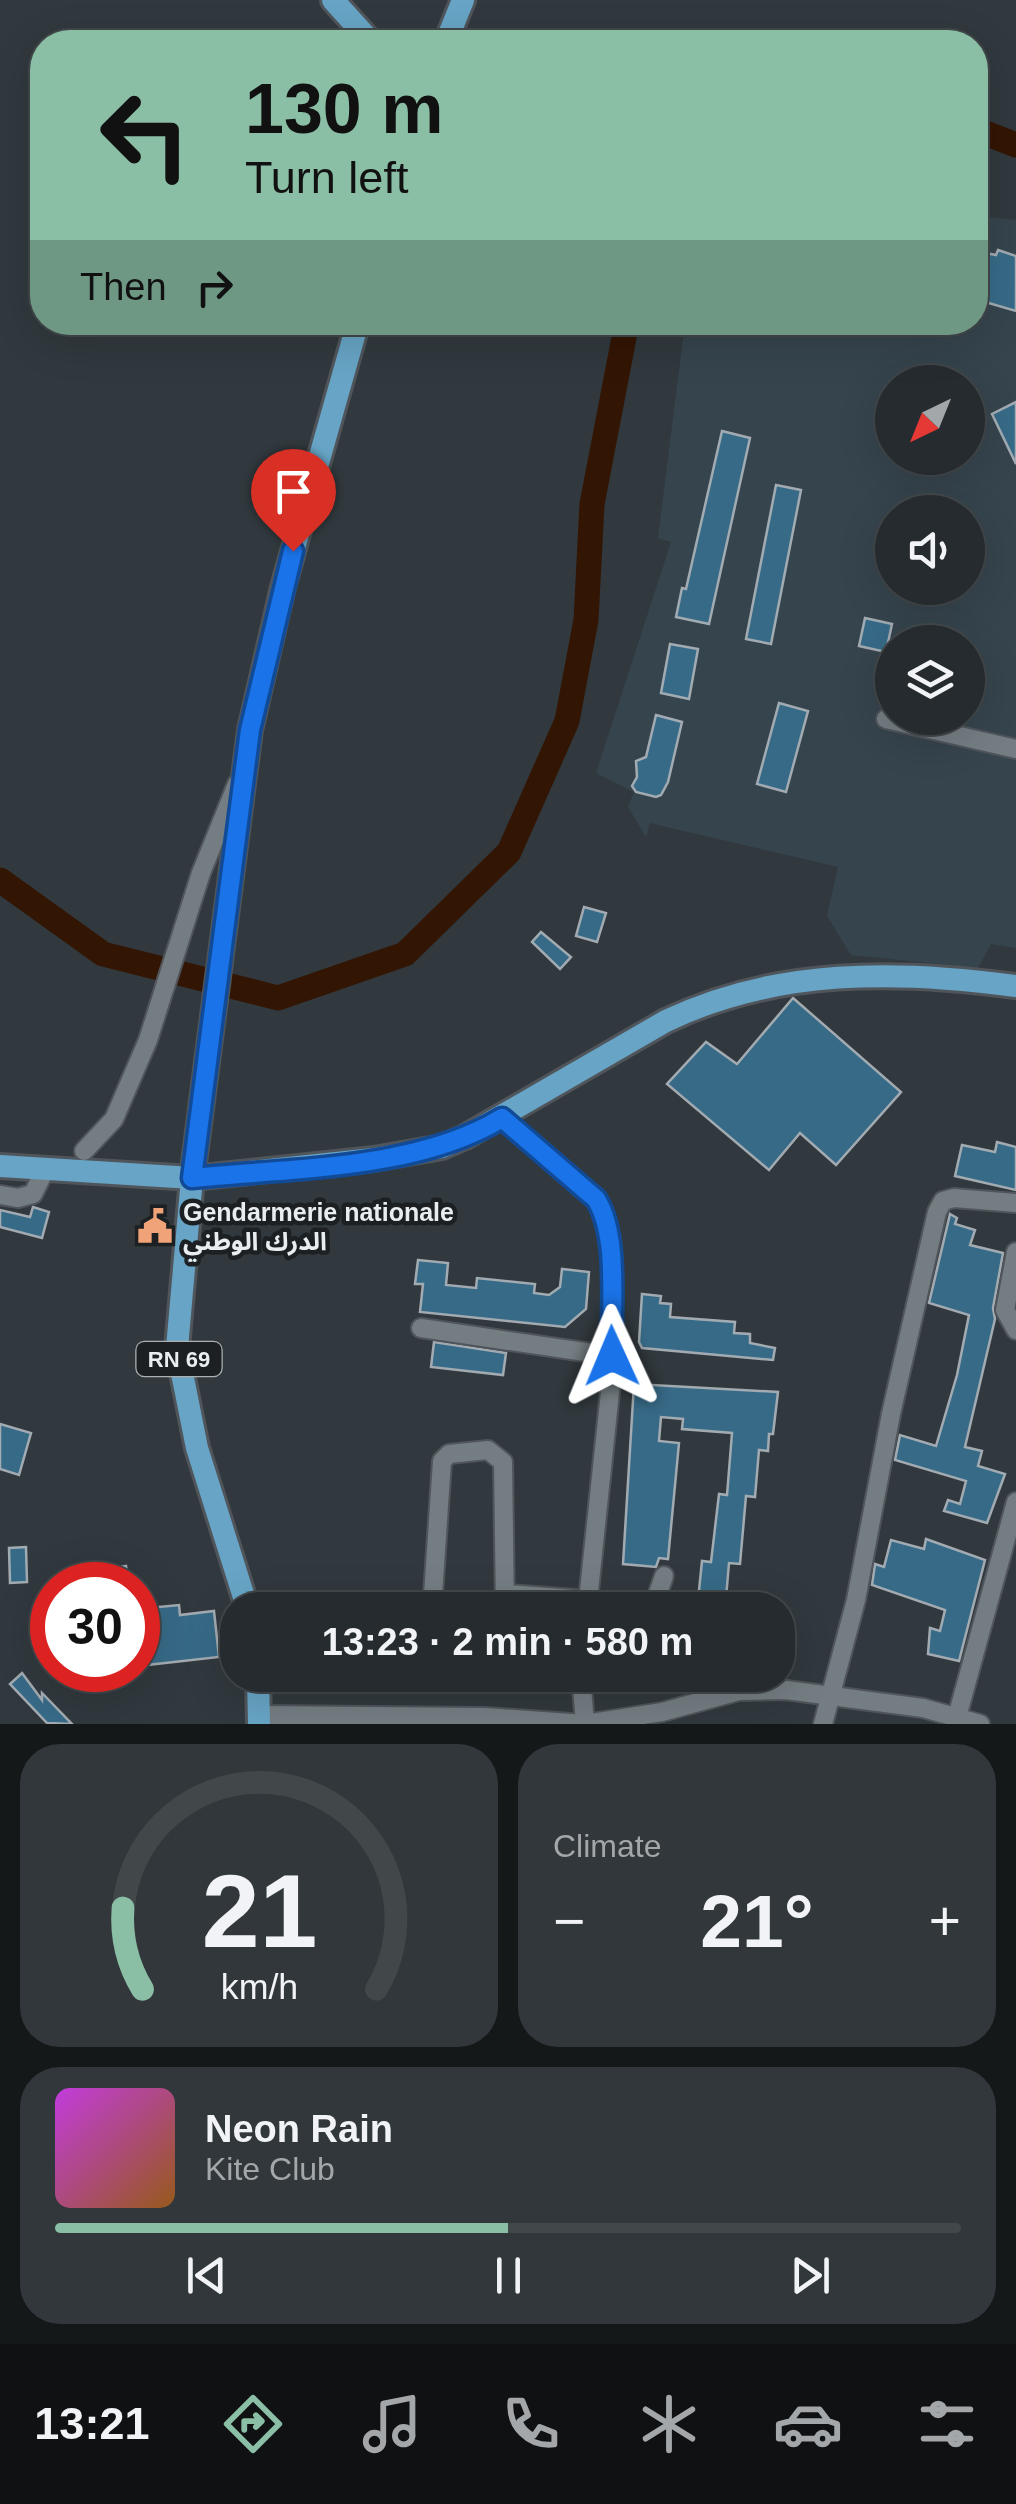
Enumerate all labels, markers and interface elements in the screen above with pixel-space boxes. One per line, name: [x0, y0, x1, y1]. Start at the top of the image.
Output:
icon: left: [80, 70, 210, 200]
text: 130 m: [245, 70, 443, 148]
text: Turn left: [245, 152, 408, 203]
icon: right: [187, 260, 242, 315]
text: Then: [80, 266, 167, 308]
north arrow: [875, 365, 985, 475]
map controls: [875, 365, 985, 735]
pin: [251, 449, 336, 552]
icon: arrive: [266, 464, 321, 519]
button: sound: [875, 495, 985, 605]
button: layers: [875, 625, 985, 735]
place label: Gendarmerie nationale الدرك الوطني: [183, 1198, 454, 1262]
public building icon: Gendarmerie nationale الدرك الوطني: [136, 1207, 174, 1245]
position arrow: [560, 1304, 664, 1408]
road number: RN 69: [136, 1342, 222, 1376]
speed limit sign: 30: [30, 1562, 160, 1692]
text: 13:23 · 2 min · 580 m: [322, 1621, 693, 1663]
text: Climate: [553, 1828, 661, 1864]
text: 21: [201, 1853, 317, 1969]
text: 21°: [700, 1879, 814, 1963]
text: −: [553, 1890, 585, 1952]
text: +: [929, 1890, 961, 1952]
text: km/h: [220, 1967, 298, 2007]
text: Neon Rain: [205, 2108, 393, 2150]
text: Kite Club: [205, 2151, 335, 2187]
icon: previous: [179, 2248, 234, 2303]
icon: pause: [481, 2248, 536, 2303]
icon: next: [783, 2248, 838, 2303]
icon: directions: [218, 2389, 288, 2459]
icon: music: [357, 2389, 427, 2459]
icon: phone: [496, 2389, 566, 2459]
icon: climate: [634, 2389, 704, 2459]
icon: car: [773, 2389, 843, 2459]
icon: filters: [912, 2389, 982, 2459]
text: 13:21: [34, 2398, 149, 2449]

